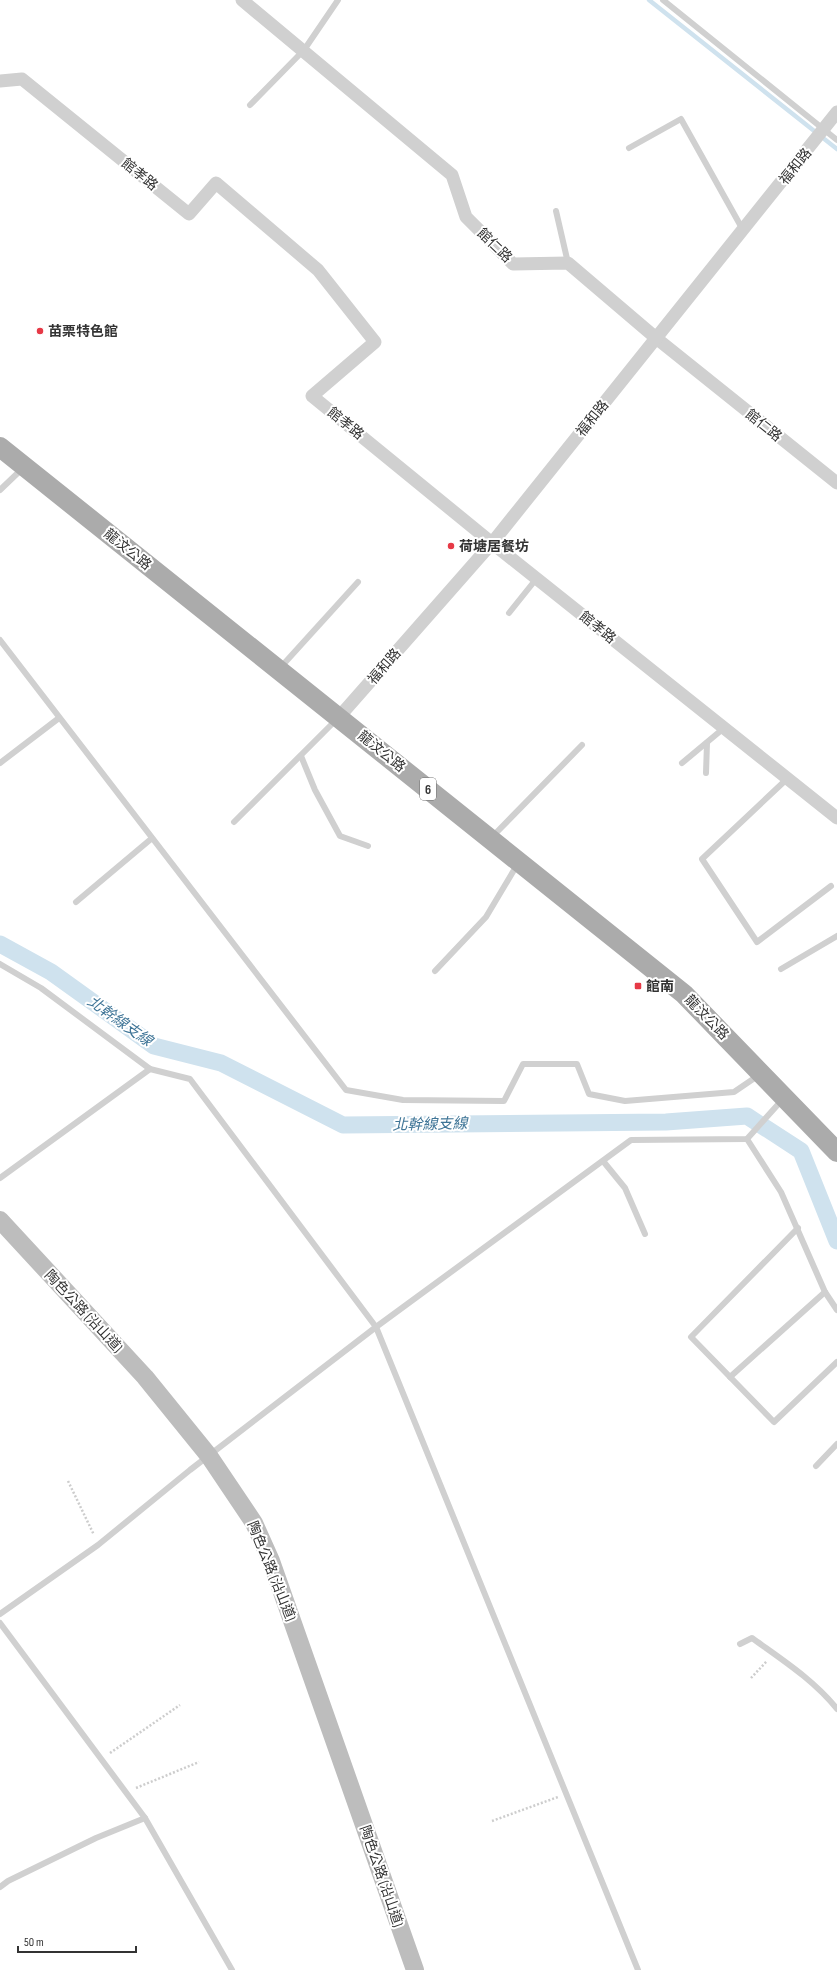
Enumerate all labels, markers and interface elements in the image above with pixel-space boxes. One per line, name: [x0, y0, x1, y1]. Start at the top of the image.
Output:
street label: 福和路: [776, 145, 815, 188]
street label: 館孝路: [118, 155, 161, 194]
street label: 館仁路: [474, 225, 516, 266]
place label: 苗栗特色館: [48, 323, 118, 340]
marker: 苗栗特色館: [35, 326, 45, 336]
street label: 福和路: [573, 397, 612, 440]
street label: 館孝路: [324, 404, 367, 443]
street label: 館仁路: [742, 406, 785, 445]
street label: 龍汶公路: [101, 525, 155, 574]
place label: 荷塘居餐坊: [459, 538, 529, 555]
marker: 荷塘居餐坊: [446, 541, 456, 551]
street label: 館孝路: [576, 608, 619, 647]
street label: 福和路: [364, 645, 405, 688]
street label: 龍汶公路: [355, 727, 409, 776]
road number: 6: [420, 778, 436, 800]
place label: 館南: [646, 978, 674, 995]
marker: 館南: [633, 981, 643, 991]
street label: 龍汶公路: [681, 991, 732, 1043]
water label: 北幹線支線: [84, 992, 158, 1052]
water label: 北幹線支線: [392, 1114, 470, 1135]
street label: 陶色公路 (沿山道): [41, 1267, 126, 1356]
street label: 陶色公路 (沿山道): [244, 1519, 299, 1624]
street label: 陶色公路 (沿山道): [356, 1823, 407, 1929]
scale bar: [18, 1928, 136, 1954]
text: 50 m: [24, 1935, 44, 1950]

